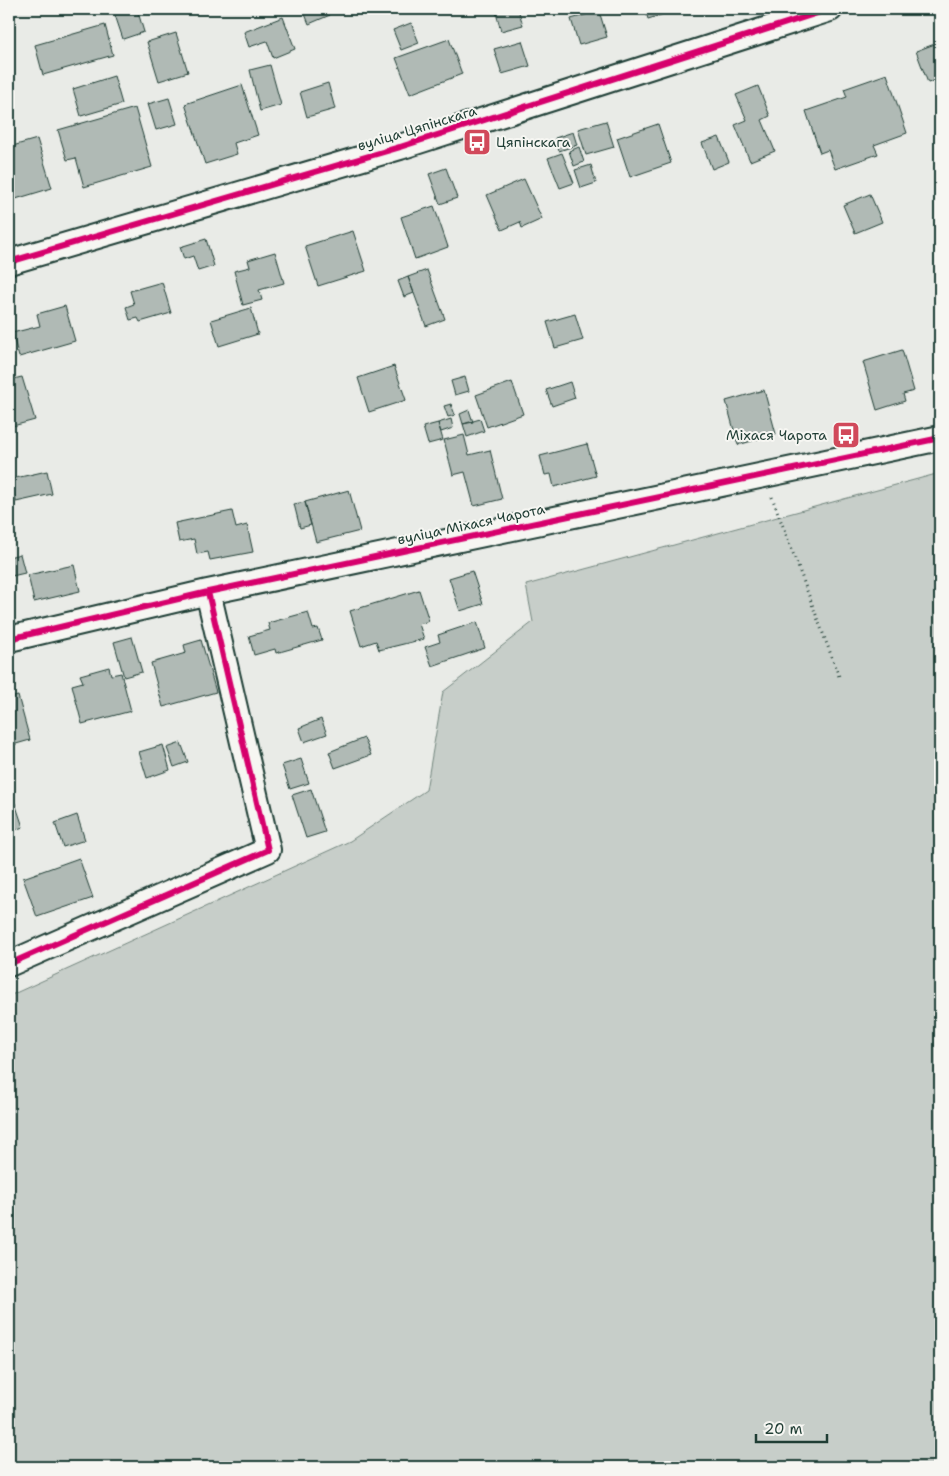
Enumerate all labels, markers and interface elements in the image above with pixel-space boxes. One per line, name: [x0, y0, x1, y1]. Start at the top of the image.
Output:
street label: вуліца Цяпінскага: [355, 101, 479, 155]
bus stop icon: Цяпінскага: [462, 127, 492, 157]
place label: Цяпінскага: [496, 133, 571, 151]
bus stop icon: Міхася Чарота: [831, 420, 861, 450]
place label: Міхася Чарота: [726, 426, 827, 444]
street label: вуліца Міхася Чарота: [396, 500, 547, 548]
scale bar: [756, 1411, 828, 1443]
text: 20 m: [764, 1419, 803, 1439]

